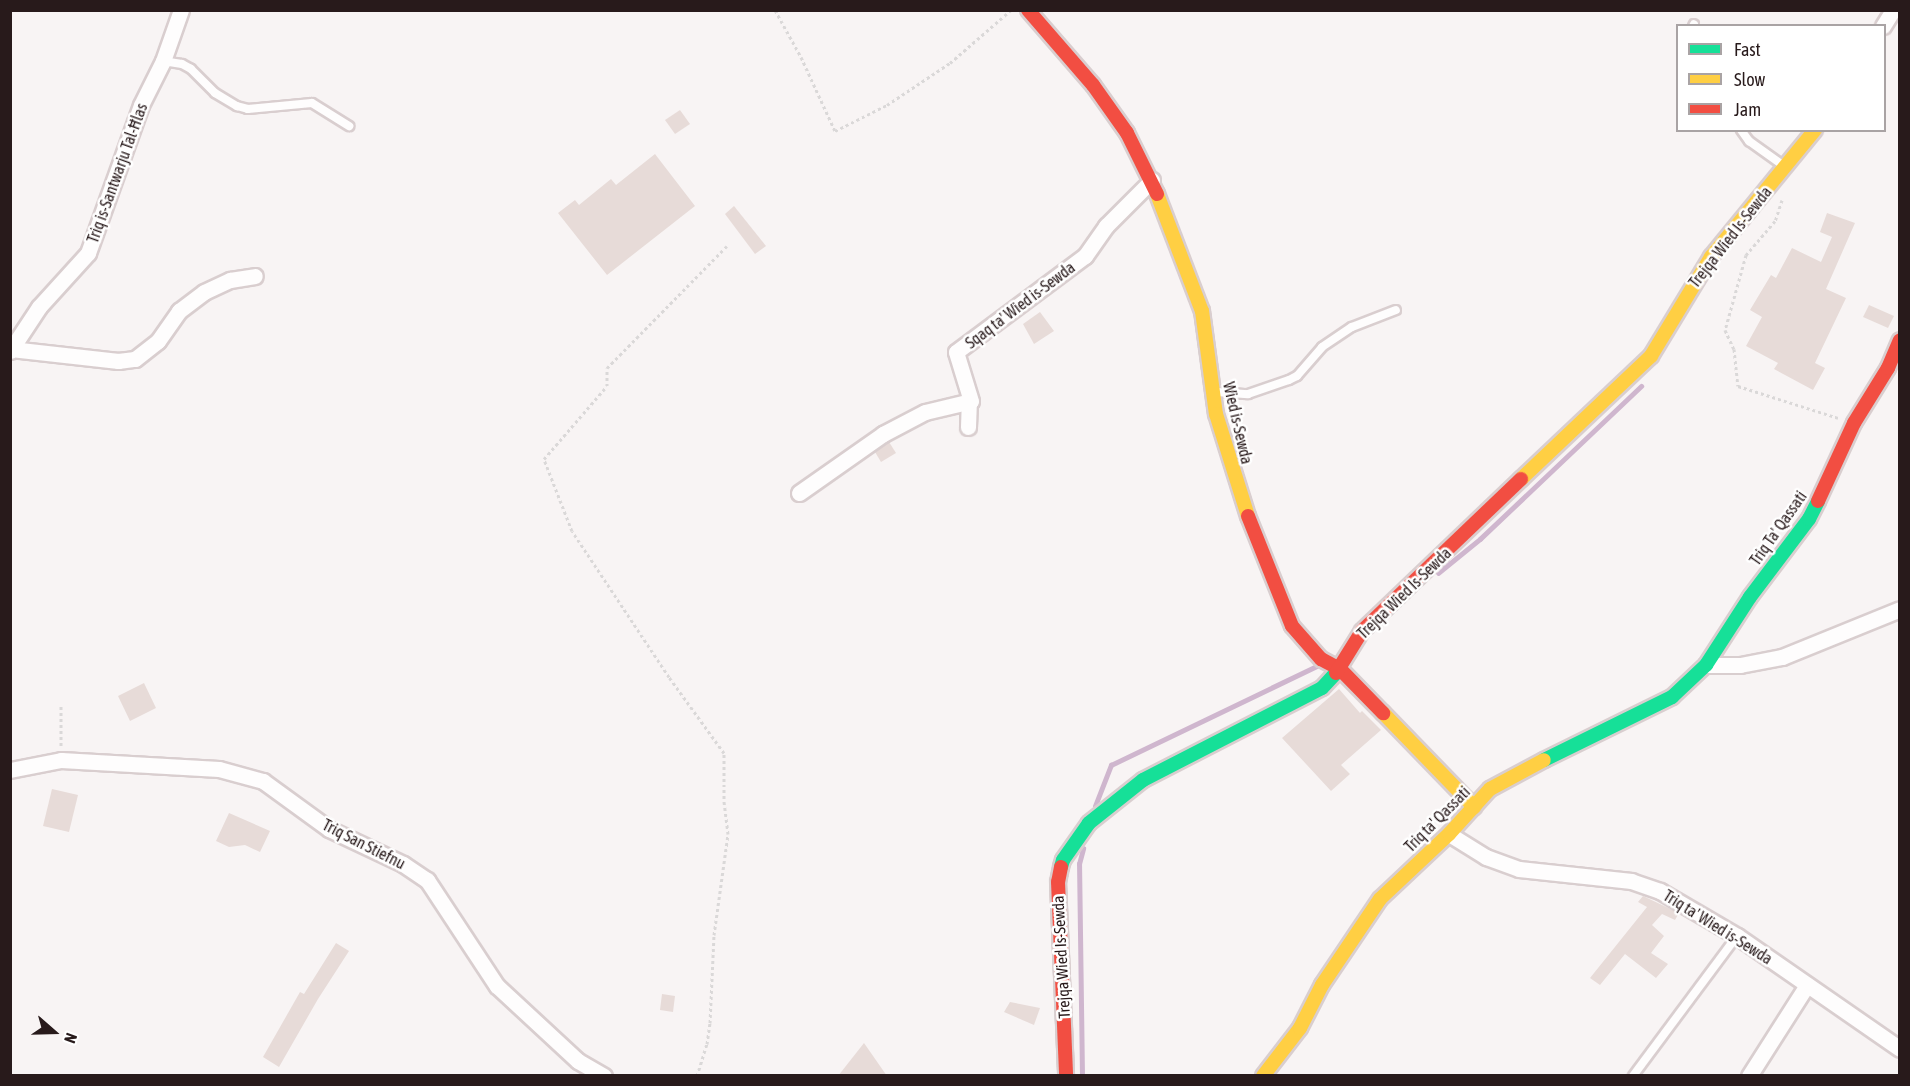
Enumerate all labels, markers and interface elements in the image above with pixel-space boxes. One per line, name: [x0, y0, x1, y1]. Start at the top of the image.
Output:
legend: [1676, 24, 1886, 132]
text: Fast: [1734, 39, 1761, 60]
text: Slow: [1734, 69, 1765, 90]
text: Jam: [1734, 99, 1761, 120]
street label: Triq is-Santwarju Tal-Ħlas: [83, 100, 151, 246]
street label: Trejqa Wied Is-Sewda: [1685, 183, 1775, 291]
street label: Sqaq ta' Wied is-Sewda: [961, 258, 1079, 352]
street label: Wied is-Sewda: [1219, 380, 1257, 466]
street label: Triq Ta' Qassati: [1745, 487, 1811, 569]
street label: Trejqa Wied Is-Sewda: [1353, 543, 1455, 643]
street label: Triq ta' Qassati: [1400, 782, 1474, 856]
street label: Triq San Stiefnu: [319, 815, 409, 873]
street label: Triq ta' Wied is-Sewda: [1660, 886, 1776, 968]
street label: Trejqa Wied Is-Sewda: [1048, 895, 1074, 1019]
north arrow: [24, 1002, 84, 1062]
text: N: [61, 1031, 81, 1046]

